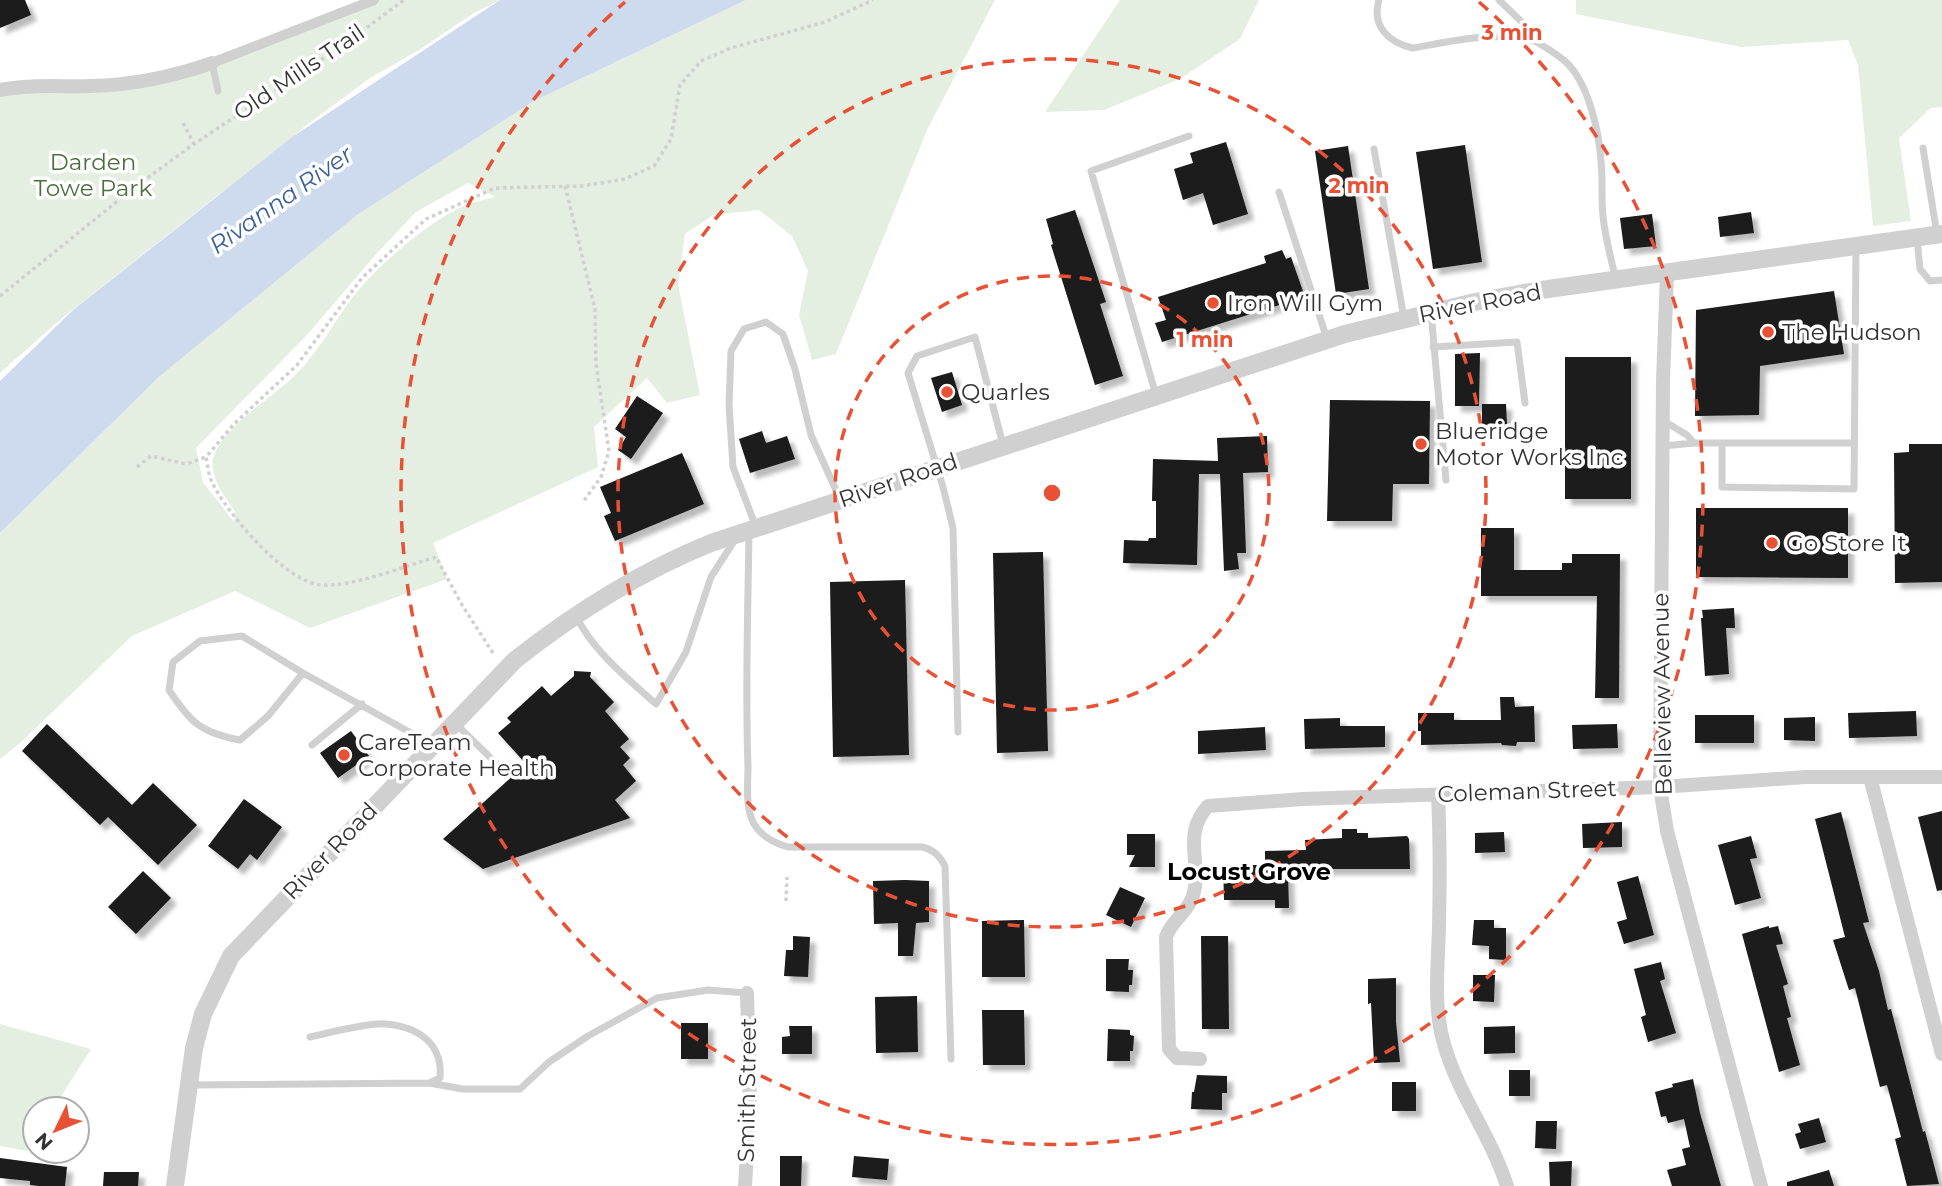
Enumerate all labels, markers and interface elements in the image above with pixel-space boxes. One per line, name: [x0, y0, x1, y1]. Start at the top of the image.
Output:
street label: Old Mills Trail: [228, 18, 370, 126]
text: 3 min: [1480, 20, 1543, 45]
water label: Rivanna River: [203, 139, 359, 260]
park label: Darden Towe Park: [34, 148, 152, 202]
text: 2 min: [1328, 173, 1390, 198]
street label: River Road: [1416, 277, 1544, 329]
place label: Iron Will Gym: [1227, 289, 1383, 317]
marker: Iron Will Gym: [1205, 295, 1221, 311]
place label: The Hudson: [1782, 318, 1922, 346]
marker: The Hudson: [1760, 324, 1776, 340]
text: 1 min: [1176, 327, 1234, 352]
place label: Quarles: [961, 378, 1050, 406]
marker: Quarles: [939, 384, 955, 400]
place label: Blueridge Motor Works Inc: [1435, 417, 1624, 471]
marker: Blueridge Motor Works Inc: [1413, 436, 1429, 452]
street label: River Road: [835, 447, 961, 513]
centre of rings: [1040, 481, 1064, 505]
place label: Go Store It: [1786, 529, 1907, 557]
marker: Go Store It: [1764, 535, 1780, 551]
street label: Belleview Avenue: [1646, 592, 1678, 796]
place label: CareTeam Corporate Health: [358, 728, 555, 782]
marker: CareTeam Corporate Health: [336, 747, 352, 763]
street label: Coleman Street: [1437, 774, 1617, 808]
street label: River Road: [277, 797, 383, 905]
district label: Locust Grove: [1167, 857, 1331, 886]
street label: Smith Street: [732, 1017, 762, 1163]
north arrow: [21, 1095, 91, 1165]
text: N: [30, 1128, 58, 1155]

